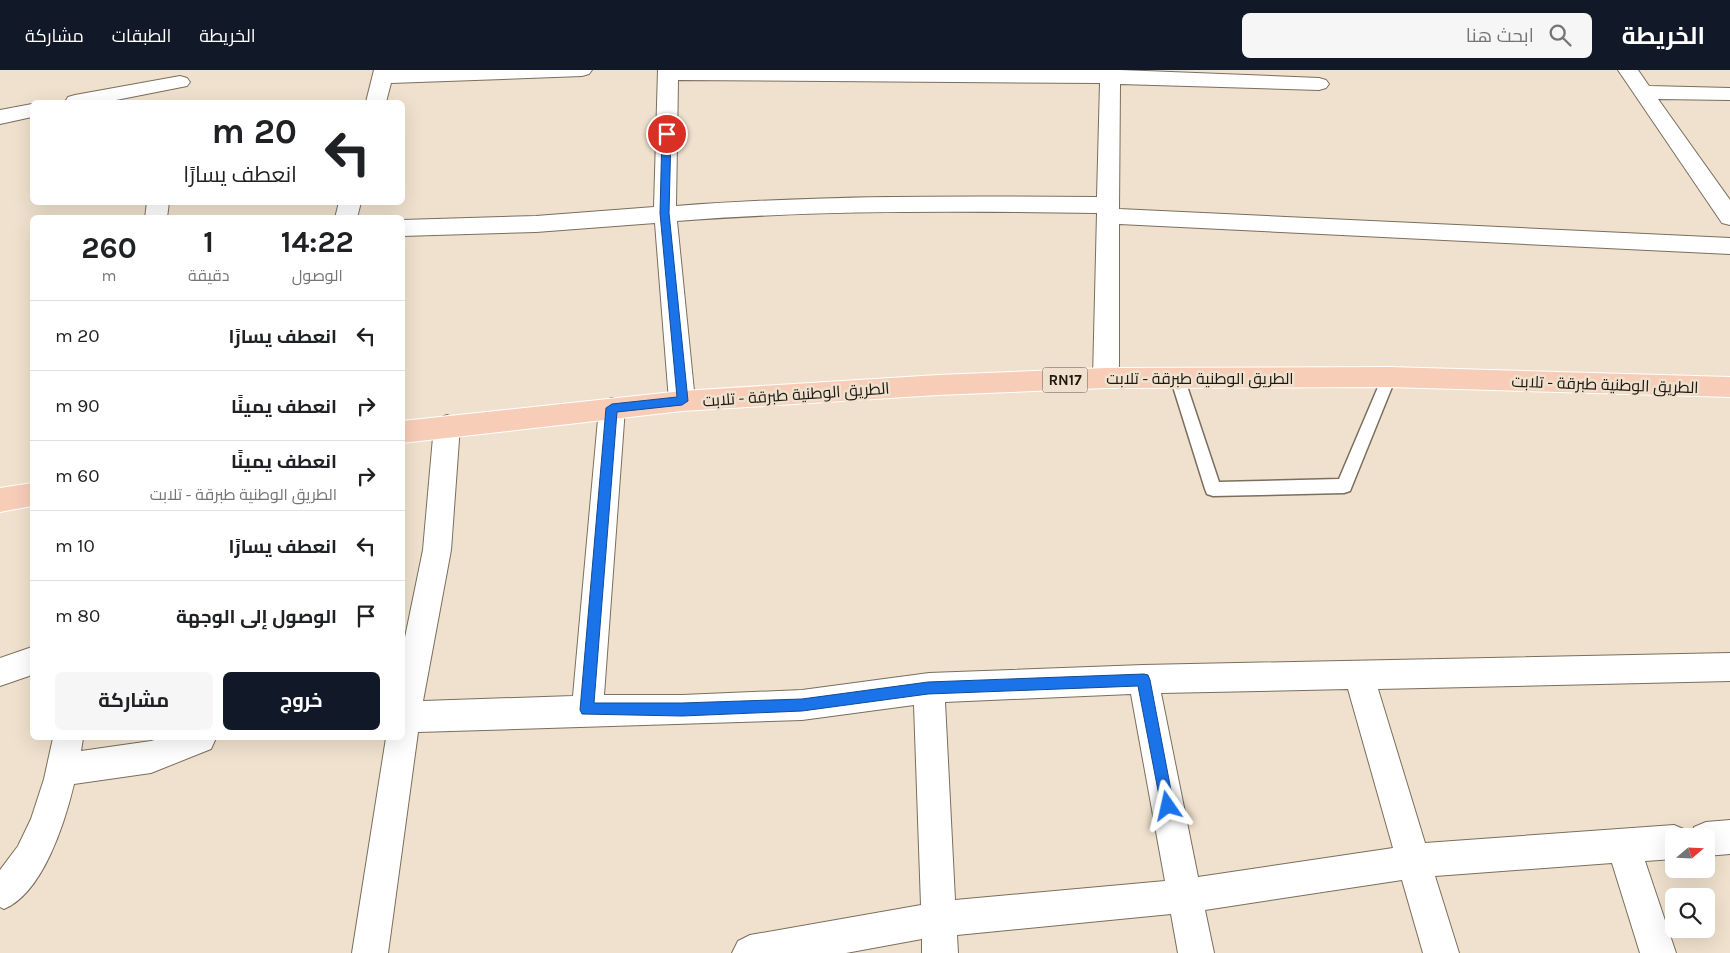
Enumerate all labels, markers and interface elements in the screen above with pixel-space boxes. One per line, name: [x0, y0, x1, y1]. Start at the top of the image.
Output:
search box: [1242, 13, 1592, 58]
icon: search: [1546, 21, 1574, 49]
text: الخريطة: [1622, 22, 1705, 50]
text: مشاركة: [25, 25, 84, 47]
text: الطبقات: [112, 25, 171, 47]
text: الخريطة: [199, 25, 256, 47]
text: ابحث هنا: [1466, 25, 1534, 47]
text: 20 m: [212, 111, 297, 152]
pin: [646, 113, 688, 155]
icon: left: [315, 120, 380, 185]
icon: arrive: [653, 120, 681, 148]
text: انعطف يسارًا: [183, 162, 297, 188]
text: 1: [203, 224, 214, 260]
text: 14:22: [281, 224, 354, 260]
text: 260: [81, 230, 137, 266]
text: m: [101, 266, 116, 285]
text: دقيقة: [188, 266, 230, 285]
text: الوصول: [292, 266, 343, 285]
icon: left: [352, 322, 380, 350]
text: 20 m: [55, 325, 100, 347]
text: انعطف يسارًا: [229, 326, 337, 348]
road number: RN17: [1042, 368, 1088, 392]
street label: الطريق الوطنية طبرقة - تلابت: [1106, 369, 1294, 389]
street label: الطريق الوطنية طبرقة - تلابت: [1511, 372, 1699, 398]
street label: الطريق الوطنية طبرقة - تلابت: [702, 378, 890, 412]
icon: right: [352, 392, 380, 420]
text: 90 m: [55, 395, 100, 417]
text: انعطف يمينًا: [231, 396, 337, 418]
text: انعطف يمينًا: [231, 451, 337, 473]
icon: right: [352, 462, 380, 490]
text: 60 m: [55, 465, 99, 487]
text: الطريق الوطنية طبرقة - تلابت: [150, 485, 337, 504]
icon: left: [352, 532, 380, 560]
text: 10 m: [55, 535, 95, 557]
text: انعطف يسارًا: [229, 536, 337, 558]
icon: arrive: [352, 602, 380, 630]
text: 80 m: [55, 605, 100, 627]
text: الوصول إلى الوجهة: [176, 606, 337, 628]
button: مشاركة: [55, 672, 213, 730]
button: خروج: [223, 672, 380, 730]
position arrow: [1141, 779, 1193, 831]
north arrow: [1665, 828, 1715, 878]
map controls: [1665, 828, 1715, 938]
button: search: [1665, 888, 1715, 938]

